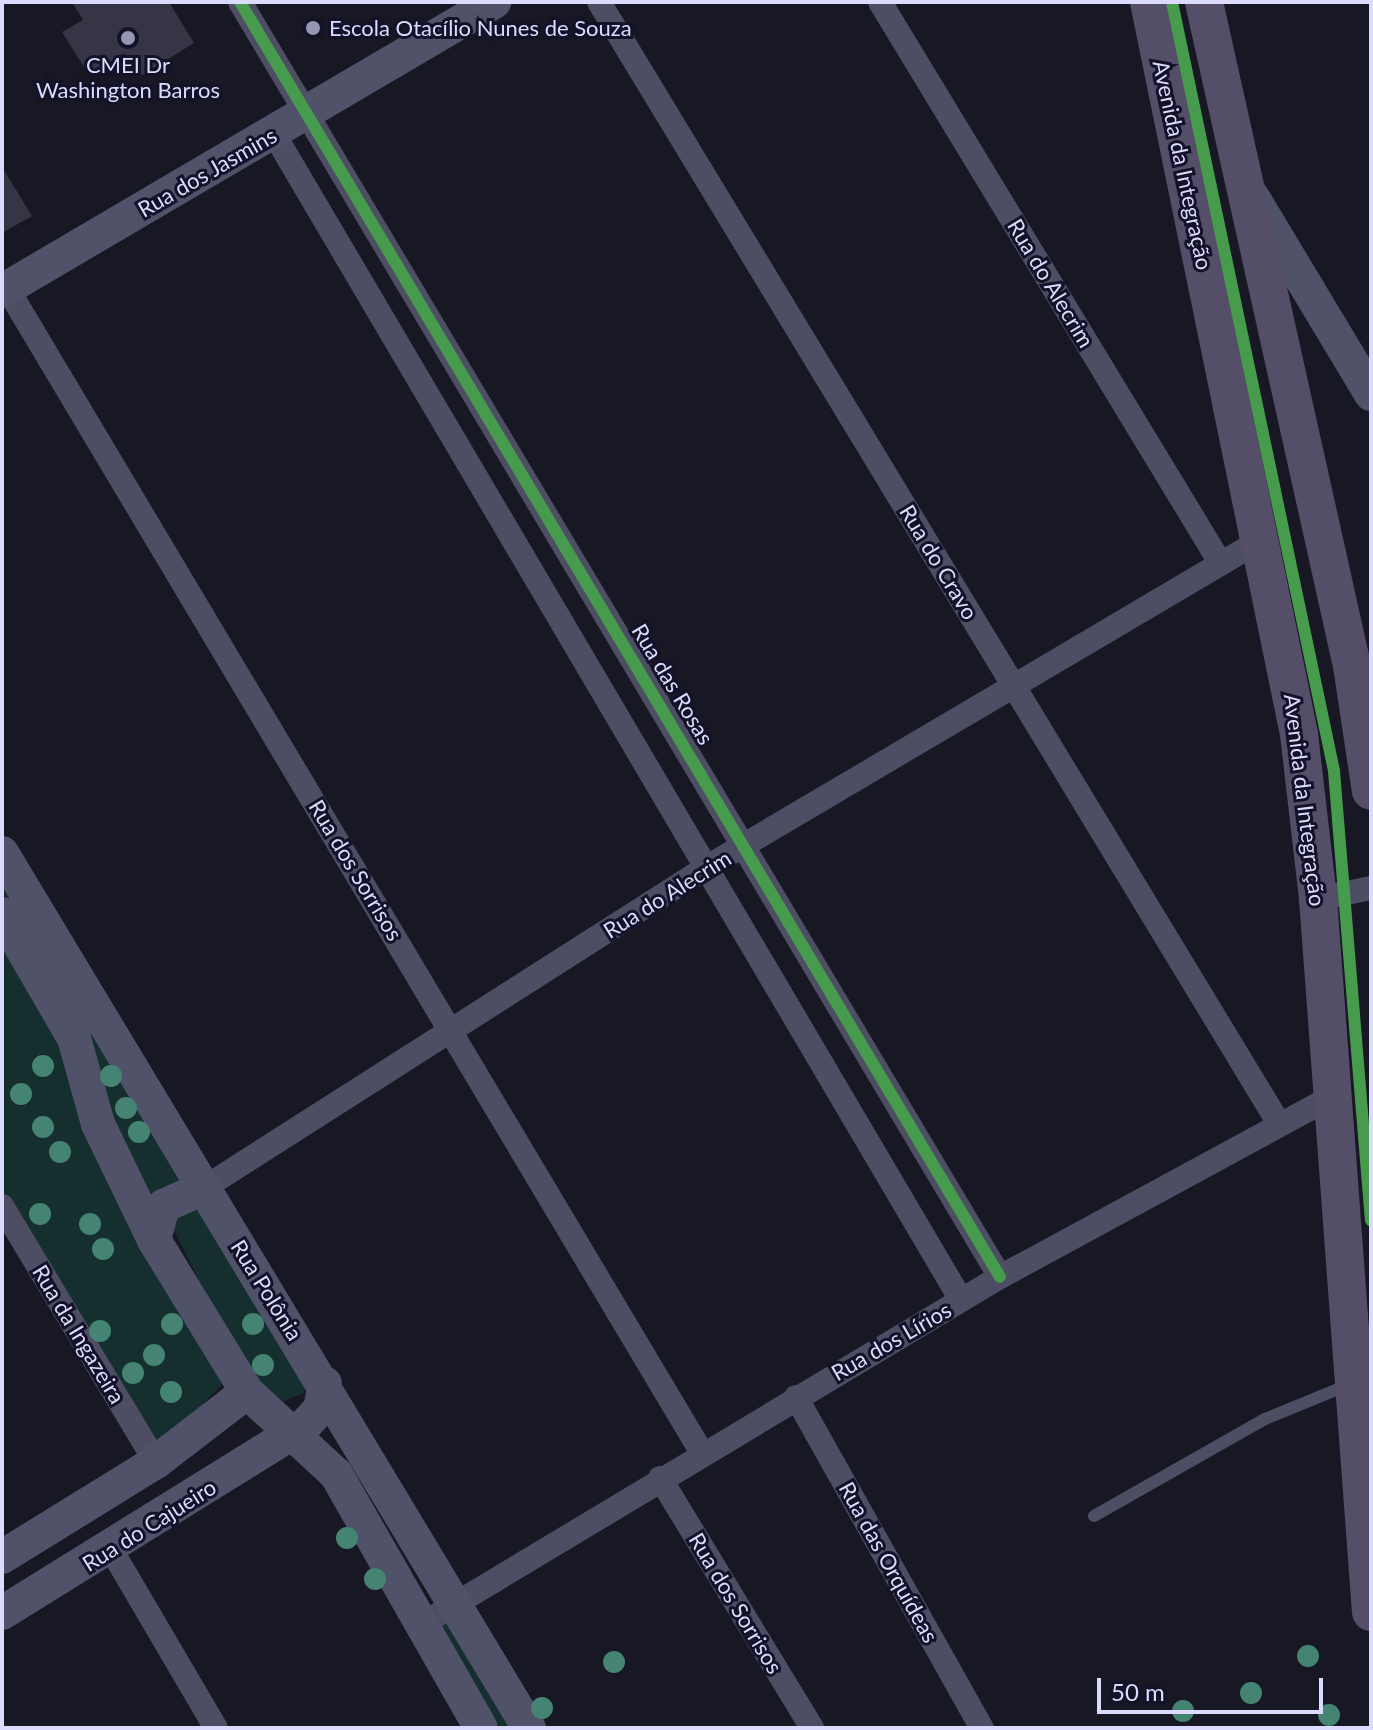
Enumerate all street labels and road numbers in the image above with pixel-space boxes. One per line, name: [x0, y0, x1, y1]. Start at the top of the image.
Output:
street label: Avenida da Integração: [1148, 58, 1218, 272]
street label: Rua dos Jasmins: [133, 121, 281, 223]
street label: Rua do Alecrim: [1002, 214, 1100, 352]
street label: Rua do Cravo: [894, 500, 984, 624]
street label: Rua das Rosas: [627, 619, 719, 749]
street label: Avenida da Integração: [1279, 692, 1331, 908]
street label: Rua dos Sorrisos: [304, 795, 408, 945]
street label: Rua do Alecrim: [598, 844, 736, 944]
street label: Rua Polônia: [226, 1235, 308, 1345]
street label: Rua da Ingazeira: [27, 1260, 131, 1408]
street label: Rua dos Lírios: [826, 1296, 956, 1386]
street label: Rua do Cajueiro: [77, 1473, 221, 1577]
street label: Rua das Orquídeas: [834, 1477, 944, 1647]
street label: Rua dos Sorrisos: [684, 1528, 788, 1678]

